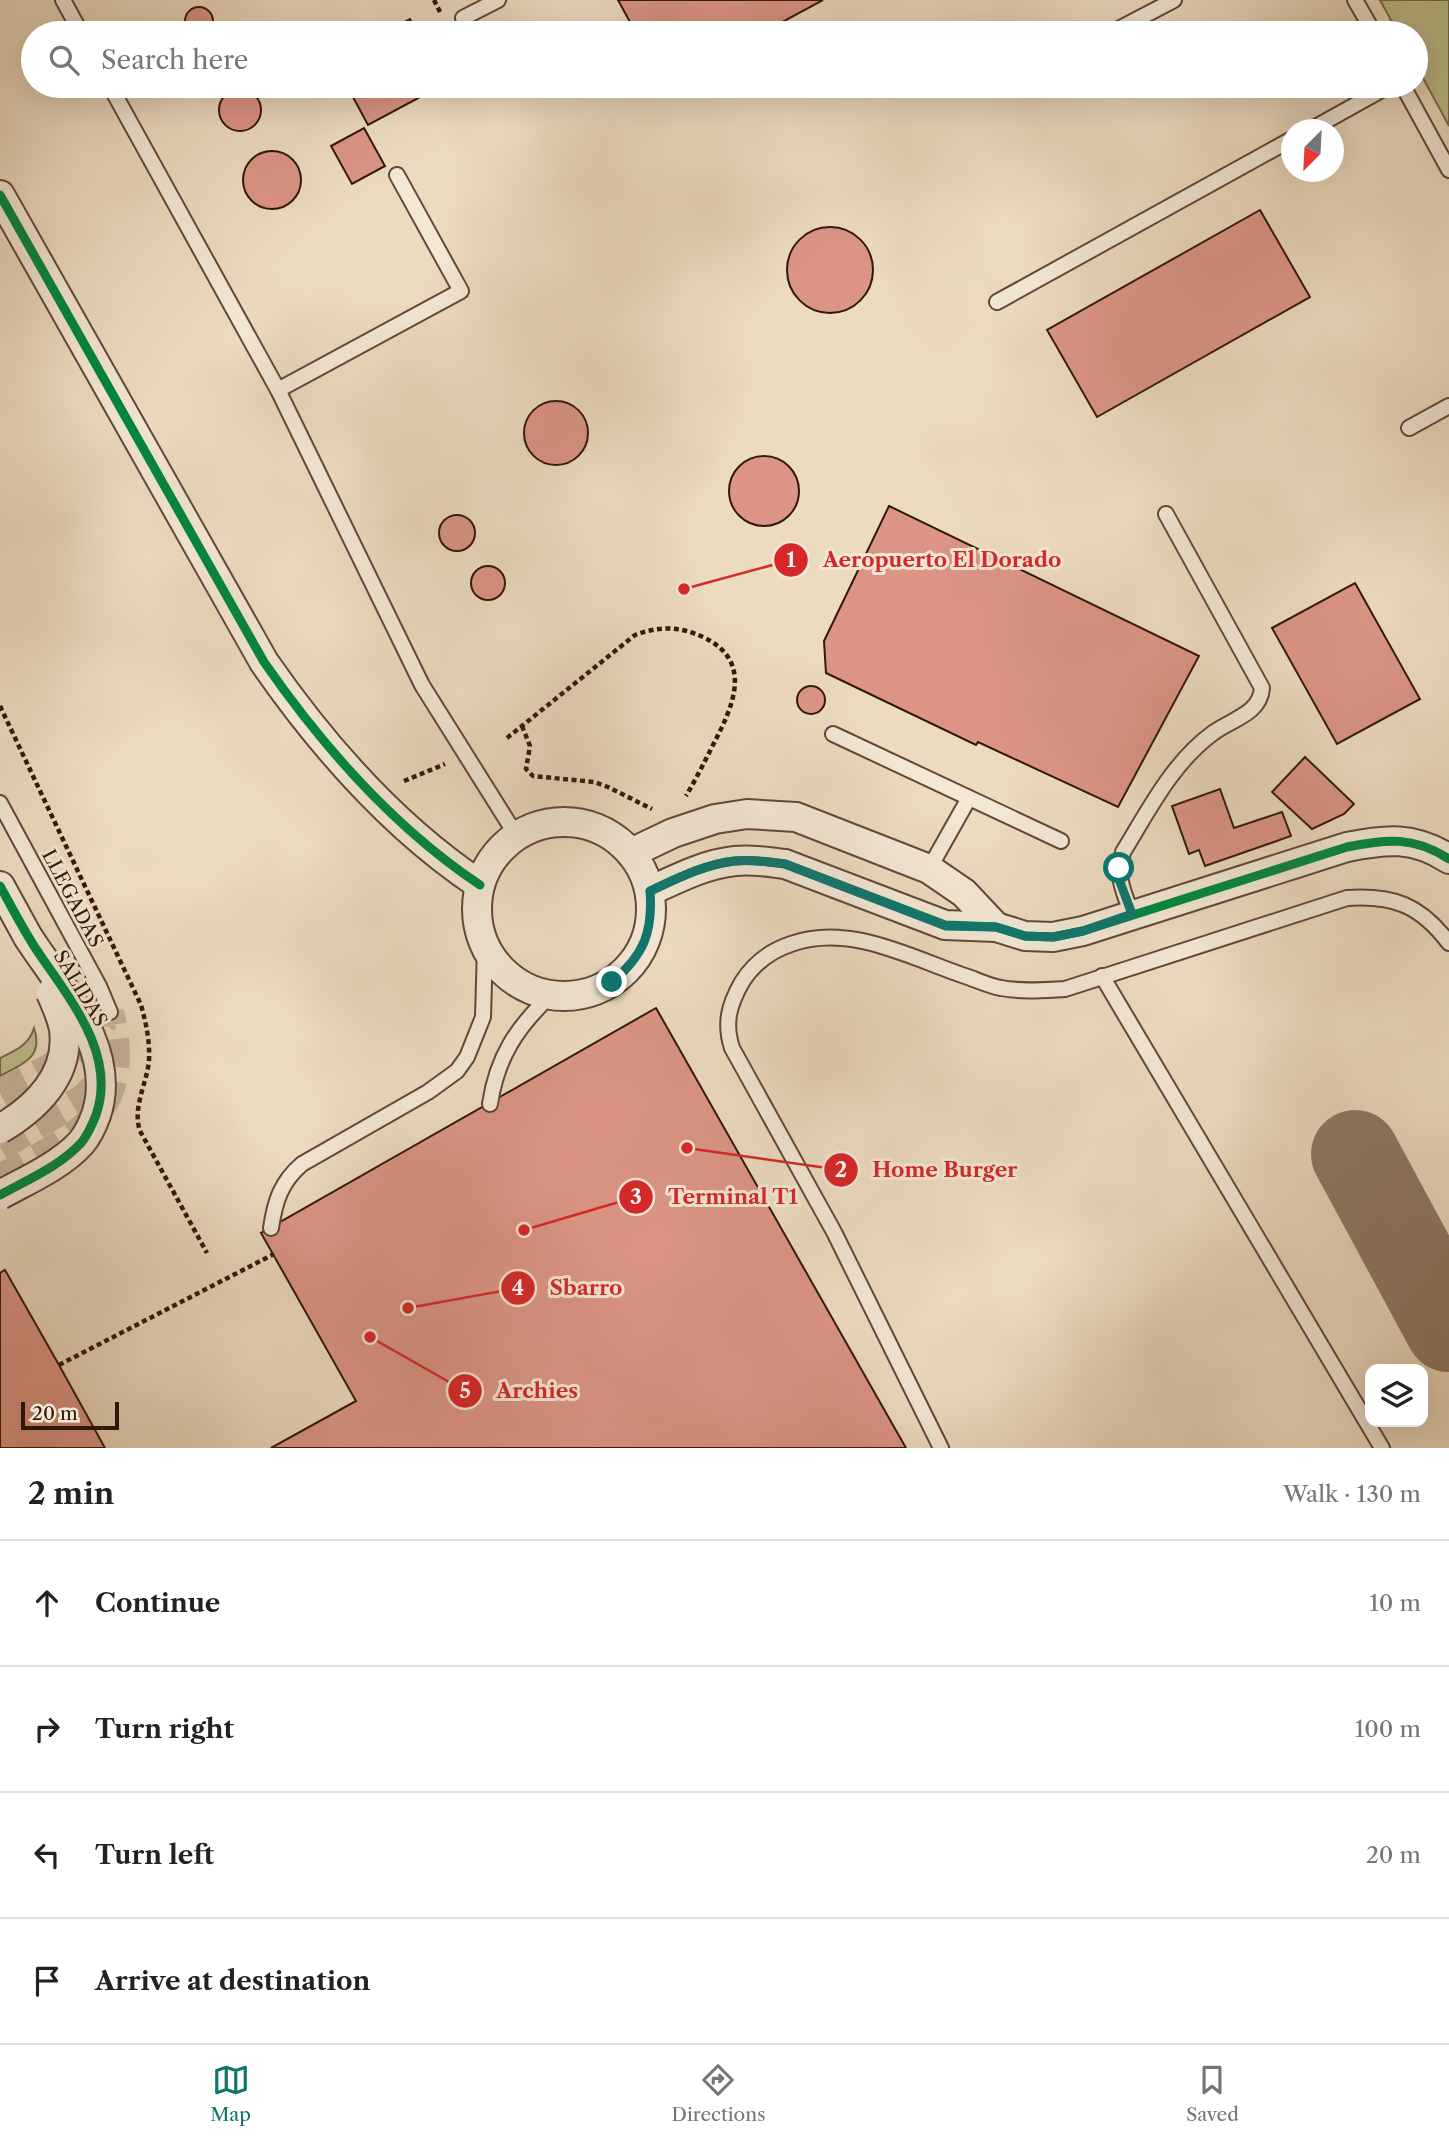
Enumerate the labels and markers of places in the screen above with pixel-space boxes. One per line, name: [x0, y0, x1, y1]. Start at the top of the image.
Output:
callout: Aeropuerto El Dorado: [773, 539, 1075, 581]
callout: Home Burger: [823, 1149, 1032, 1191]
callout: Terminal T1: [618, 1176, 812, 1218]
callout: Sbarro: [500, 1267, 636, 1309]
callout: Archies: [447, 1370, 592, 1412]

